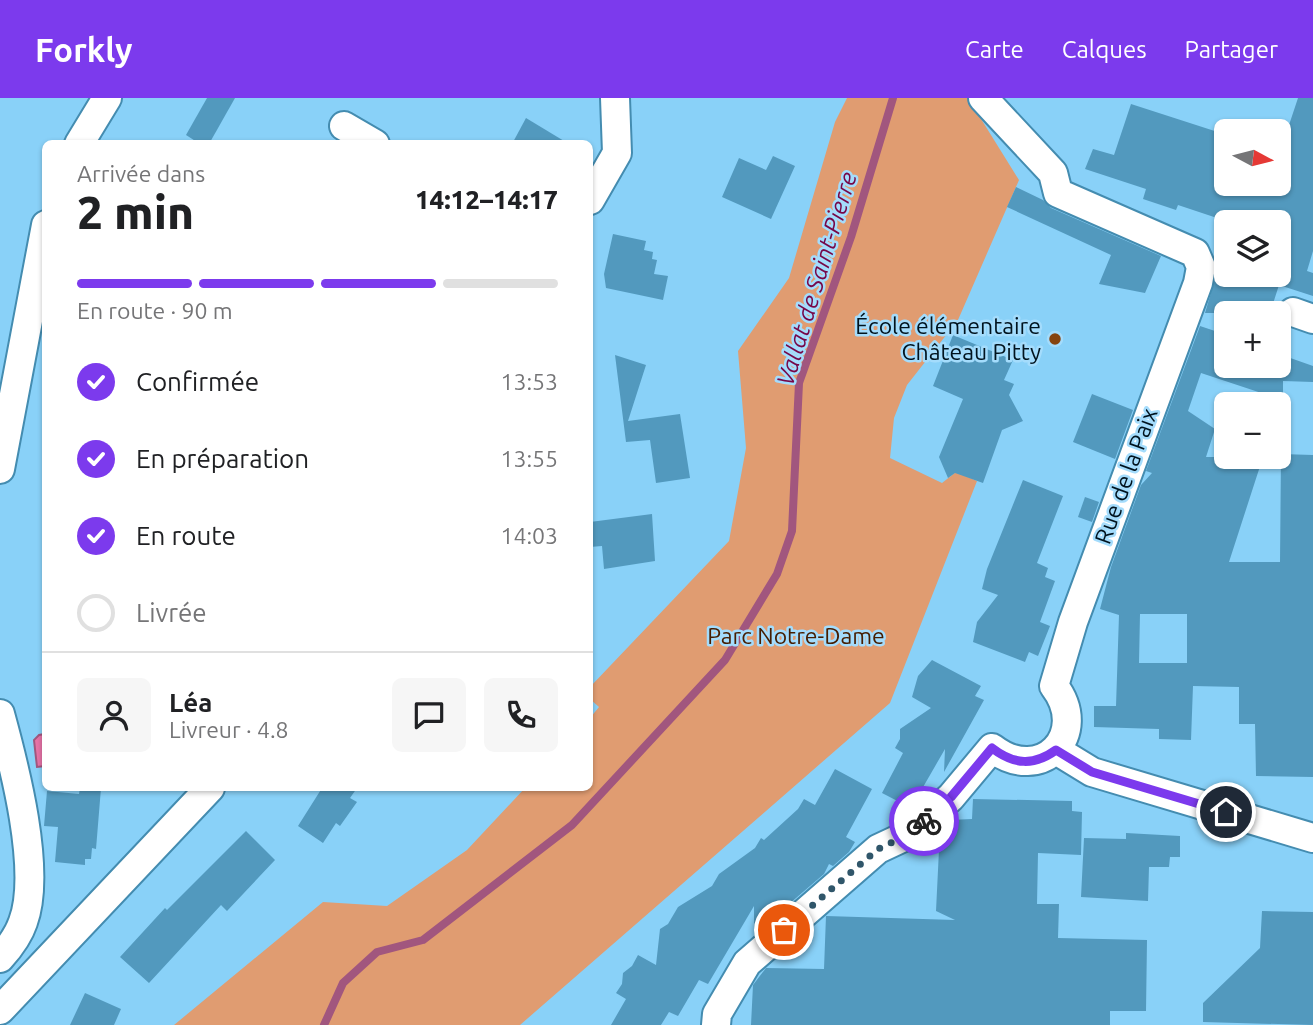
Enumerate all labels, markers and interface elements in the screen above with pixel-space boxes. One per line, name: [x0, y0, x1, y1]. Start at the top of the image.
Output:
text: Forkly: [35, 31, 132, 68]
text: Carte: [965, 36, 1024, 63]
text: Calques: [1062, 36, 1147, 63]
text: Partager: [1185, 36, 1278, 63]
north arrow: [1214, 119, 1292, 196]
map controls: [1214, 119, 1291, 469]
text: Arrivée dans: [77, 161, 205, 186]
water label: Vallat de Saint-Pierre: [771, 169, 862, 389]
text: 14:12–14:17: [415, 185, 558, 214]
text: 2 min: [77, 186, 194, 238]
button: layers: [1214, 210, 1291, 287]
text: En route · 90 m: [77, 298, 233, 323]
button: +: [1214, 301, 1291, 378]
place label: École élémentaire Château Pitty: [855, 312, 1041, 364]
marker: École élémentaire Château Pitty: [1047, 331, 1063, 347]
icon: check: [77, 363, 115, 401]
text: Confirmée: [136, 367, 259, 396]
text: 13:53: [500, 369, 558, 394]
button: −: [1214, 392, 1291, 469]
street label: Rue de la Paix: [1089, 404, 1162, 547]
icon: check: [77, 440, 115, 478]
text: En préparation: [136, 444, 309, 473]
text: 13:55: [500, 446, 558, 471]
icon: check: [77, 517, 115, 555]
text: En route: [136, 521, 236, 550]
text: 14:03: [500, 523, 558, 548]
text: Livrée: [136, 598, 207, 627]
park label: Parc Notre-Dame: [707, 623, 885, 648]
button: person: [77, 678, 151, 752]
button: chat: [392, 678, 466, 752]
button: phone: [484, 678, 558, 752]
text: Léa: [169, 688, 212, 717]
text: Livreur · 4.8: [169, 717, 289, 742]
pin: [1196, 782, 1256, 842]
courier: [889, 786, 959, 856]
icon: home: [1207, 793, 1245, 831]
icon: bike: [905, 802, 943, 840]
pin: [754, 900, 814, 960]
icon: bag: [765, 911, 803, 949]

